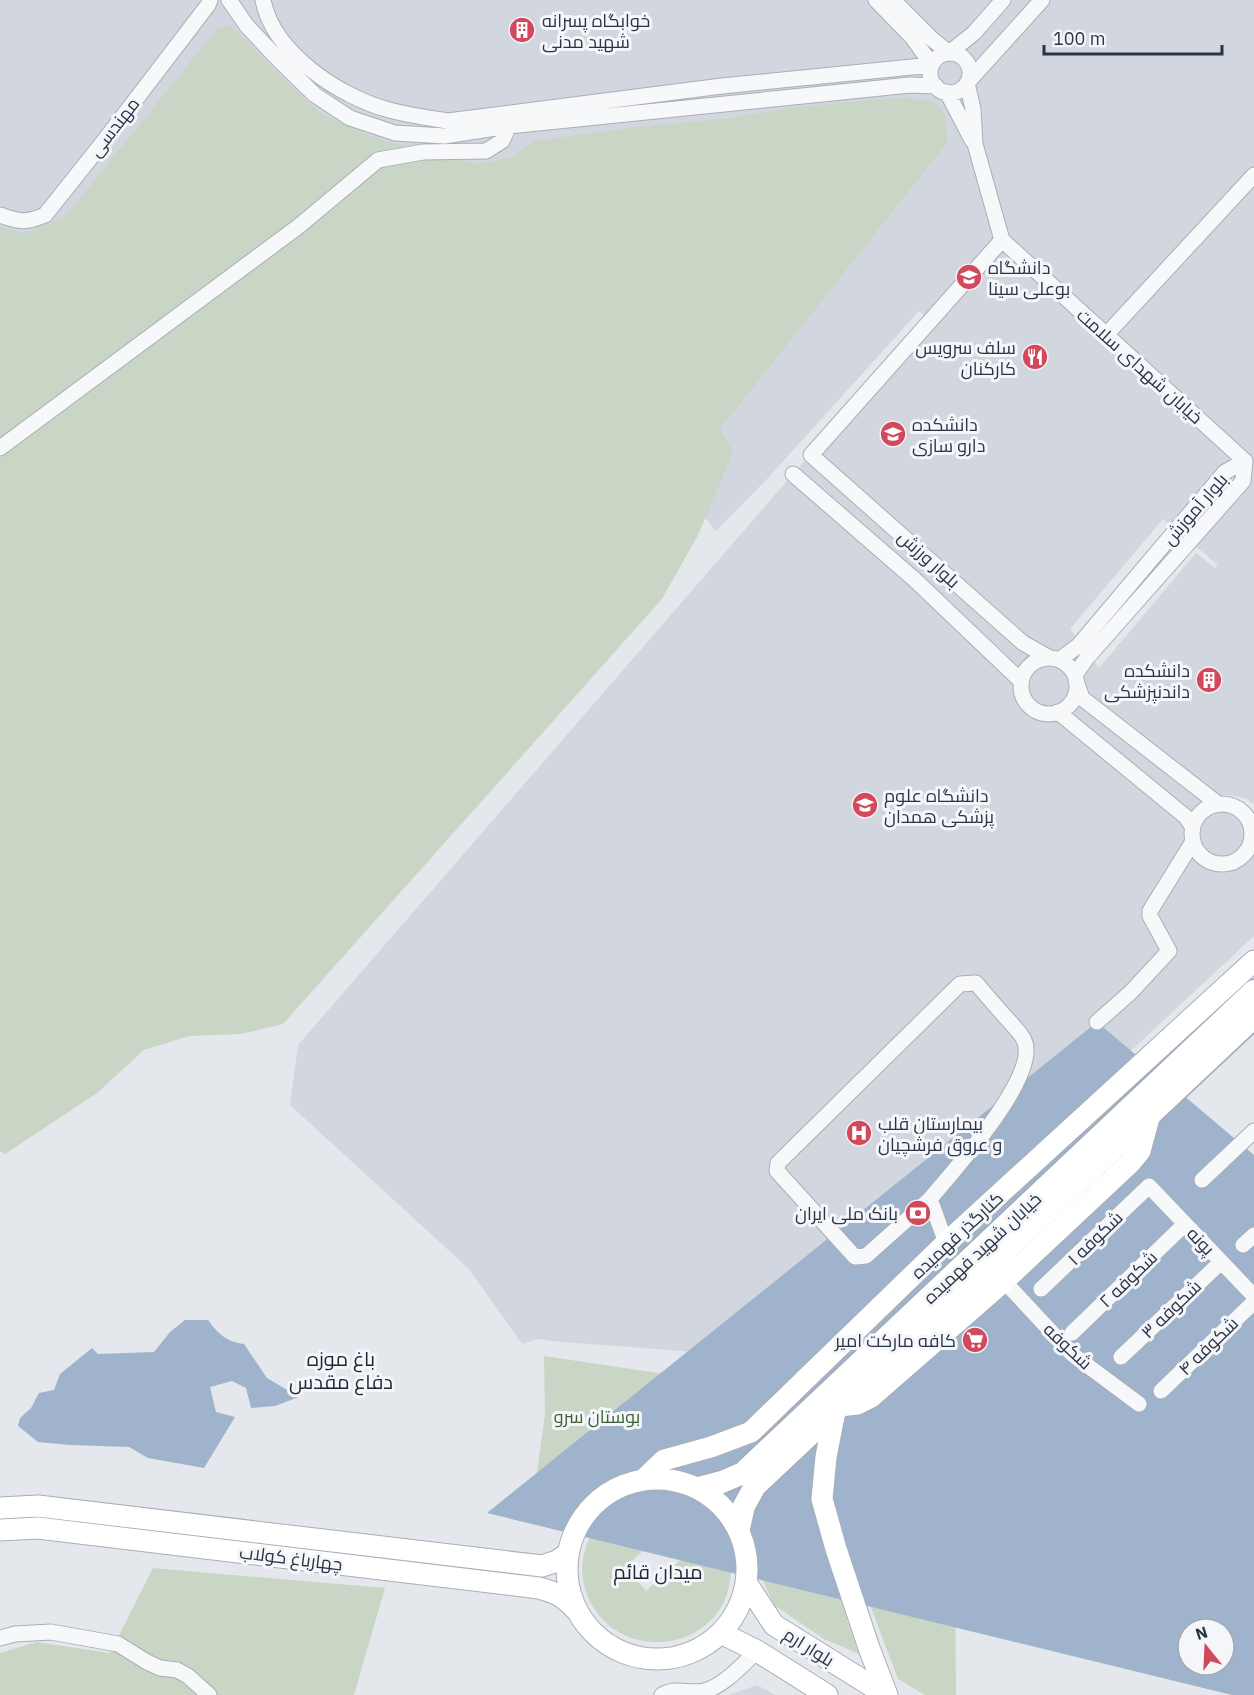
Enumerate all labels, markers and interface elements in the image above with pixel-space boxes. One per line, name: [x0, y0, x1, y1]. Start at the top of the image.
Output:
place label: خوابگاه پسرانه شهید مدنی: [542, 9, 650, 53]
building icon: خوابگاه پسرانه شهید مدنی: [507, 15, 537, 45]
scale bar: [1044, 18, 1222, 56]
text: 100 m: [1053, 27, 1105, 50]
street label: مهندسی: [84, 93, 144, 161]
place label: دانشگاه بوعلی سینا: [988, 256, 1070, 300]
school or university icon: دانشگاه بوعلی سینا: [954, 262, 984, 292]
street label: خیابان شهدای سلامت: [1072, 303, 1208, 429]
place label: سلف سرویس کارکنان: [915, 336, 1016, 380]
restaurant icon: سلف سرویس کارکنان: [1020, 342, 1050, 372]
place label: دانشکده دارو سازی: [912, 413, 985, 457]
school or university icon: دانشکده دارو سازی: [878, 419, 908, 449]
street label: بلوار آموزش: [1157, 468, 1233, 550]
street label: بلوار ورزش: [893, 525, 965, 593]
place label: دانشکده داندنپزشکی: [1104, 659, 1190, 704]
building icon: دانشکده داندنپزشکی: [1194, 665, 1224, 695]
place label: دانشگاه علوم پزشکی همدان: [884, 784, 994, 829]
school or university icon: دانشگاه علوم پزشکی همدان: [850, 790, 880, 820]
place label: بیمارستان قلب و عروق فرشچیان: [878, 1112, 1002, 1157]
hospital icon: بیمارستان قلب و عروق فرشچیان: [844, 1118, 874, 1148]
street label: کنارگذر فهمیده: [906, 1186, 1008, 1284]
street label: خیابان شهید فهمیده: [918, 1187, 1046, 1309]
bank icon: بانک ملی ایران: [903, 1198, 933, 1228]
place label: بانک ملی ایران: [795, 1202, 898, 1225]
street label: شکوفه ۱: [1062, 1206, 1128, 1270]
street label: پونه: [1181, 1222, 1220, 1261]
street label: شکوفه ۲: [1094, 1246, 1162, 1312]
street label: شکوفه ۳: [1136, 1275, 1206, 1343]
street label: شکوفه ۴: [1173, 1312, 1243, 1380]
street label: شکوفه: [1039, 1318, 1097, 1374]
supermarket icon: کافه مارکت امیر: [960, 1325, 990, 1355]
place label: کافه مارکت امیر: [834, 1329, 956, 1352]
district label: باغ موزه دفاع مقدس: [289, 1345, 393, 1396]
park label: بوستان سرو: [554, 1405, 640, 1428]
street label: چهارباغ کولاب: [238, 1540, 344, 1577]
district label: میدان قائم: [613, 1558, 703, 1586]
north arrow: [1176, 1617, 1236, 1677]
text: N: [1193, 1621, 1210, 1644]
street label: بلوار ارم: [779, 1623, 839, 1672]

